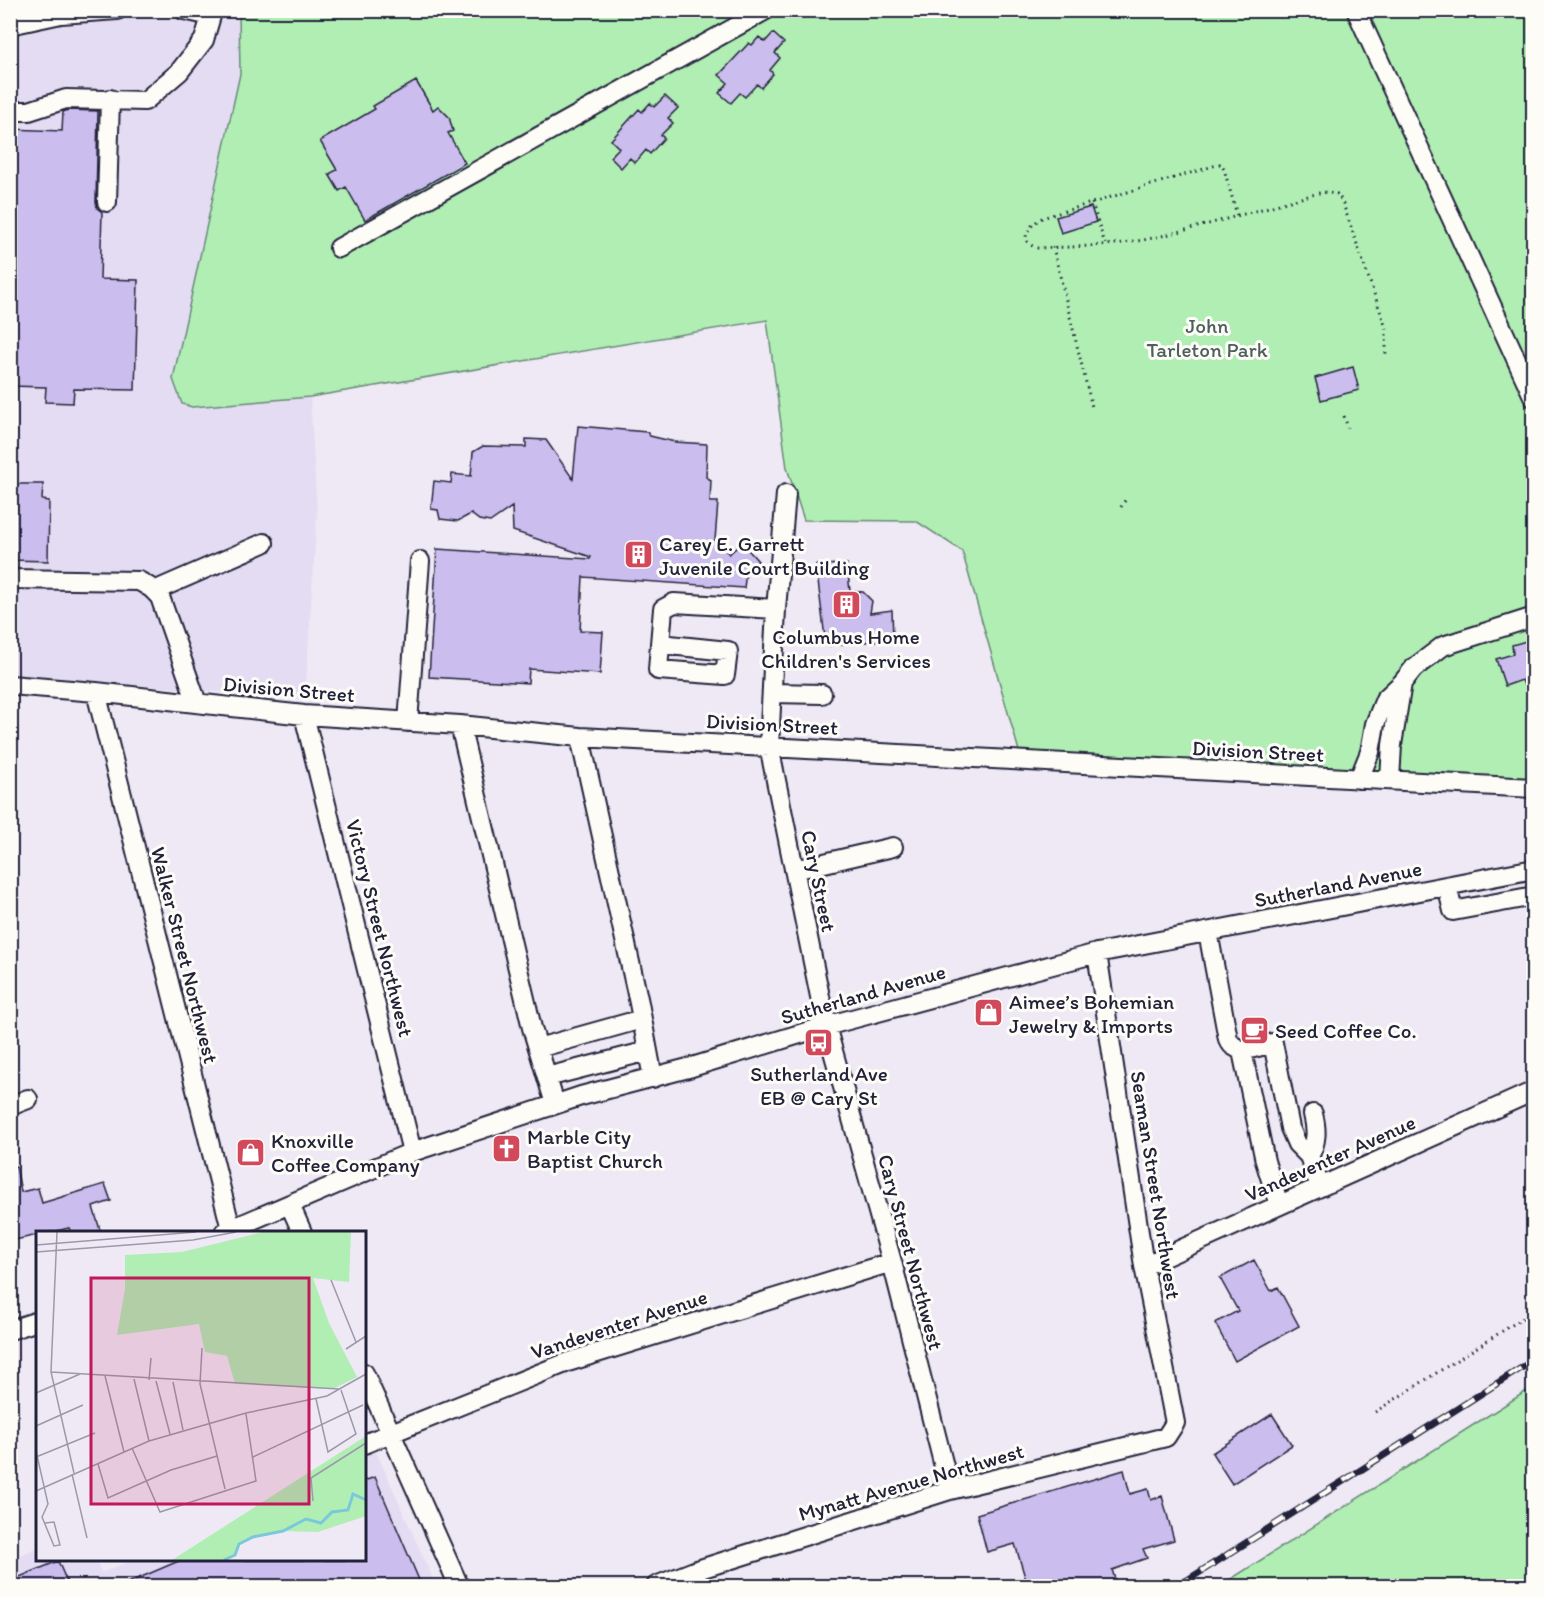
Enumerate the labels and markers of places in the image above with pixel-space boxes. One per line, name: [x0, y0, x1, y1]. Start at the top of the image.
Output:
place label: Carey E. Garrett Juvenile Court Building: [659, 531, 870, 580]
building icon: Carey E. Garrett Juvenile Court Building: [622, 539, 654, 571]
building icon: Columbus Home Children's Services: [830, 589, 862, 621]
place label: Columbus Home Children's Services: [761, 624, 931, 673]
place label: Aimee’s Bohemian Jewelry & Imports: [1009, 989, 1174, 1038]
shop icon: Aimee’s Bohemian Jewelry & Imports: [972, 997, 1004, 1029]
cafe icon: Seed Coffee Co.: [1238, 1014, 1270, 1046]
place label: Seed Coffee Co.: [1275, 1018, 1417, 1043]
bus stop icon: Sutherland Ave EB @ Cary St: [803, 1026, 835, 1058]
place label: Sutherland Ave EB @ Cary St: [750, 1061, 888, 1110]
place label: Marble City Baptist Church: [527, 1124, 663, 1173]
place label: Knoxville Coffee Company: [271, 1128, 420, 1177]
church icon: Marble City Baptist Church: [490, 1132, 522, 1164]
shop icon: Knoxville Coffee Company: [234, 1136, 266, 1168]

